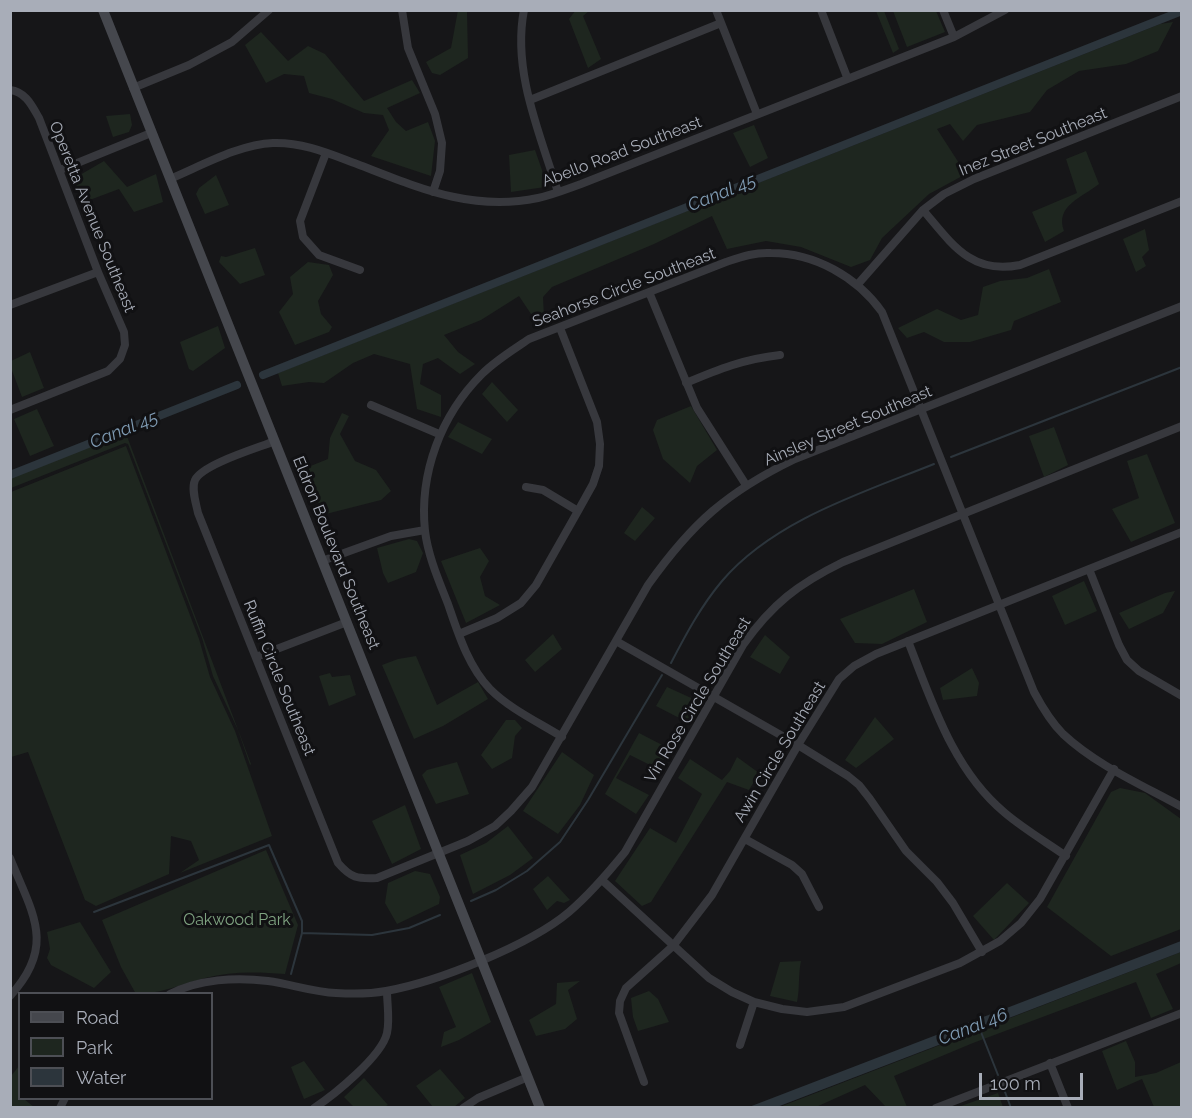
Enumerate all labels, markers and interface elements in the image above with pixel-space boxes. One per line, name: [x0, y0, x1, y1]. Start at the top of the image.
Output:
street label: Inez Street Southeast: [956, 104, 1110, 180]
street label: Abello Road Southeast: [539, 113, 705, 191]
street label: Operetta Avenue Southeast: [45, 119, 139, 315]
water label: Canal 45: [685, 170, 759, 216]
street label: Seahorse Circle Southeast: [530, 244, 718, 332]
street label: Ainsley Street Southeast: [761, 382, 935, 470]
water label: Canal 45: [87, 407, 161, 453]
street label: Eldron Boulevard Southeast: [288, 454, 384, 652]
street label: Ruffin Circle Southeast: [239, 597, 319, 759]
street label: Vin Rose Circle Southeast: [641, 614, 755, 786]
street label: Awin Circle Southeast: [730, 678, 830, 826]
park label: Oakwood Park: [183, 910, 291, 930]
legend: [18, 992, 213, 1100]
water label: Canal 46: [935, 1004, 1011, 1050]
text: Road: [76, 1007, 119, 1028]
text: Park: [76, 1037, 113, 1058]
scale bar: [982, 1061, 1086, 1099]
text: Water: [76, 1067, 126, 1088]
text: 100 m: [990, 1073, 1041, 1094]

